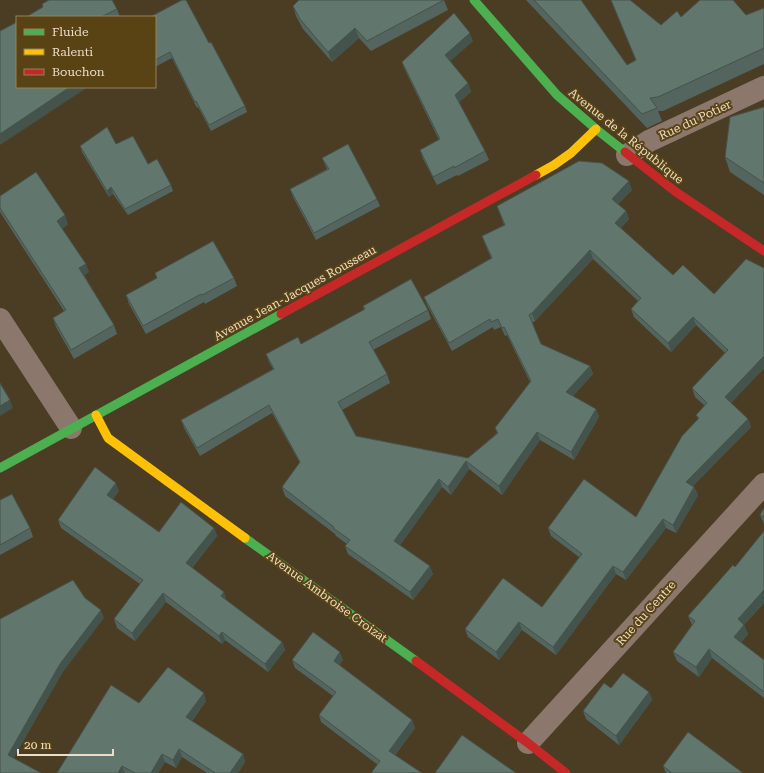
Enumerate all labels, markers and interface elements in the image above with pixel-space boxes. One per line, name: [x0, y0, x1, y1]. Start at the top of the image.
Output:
legend: [16, 16, 156, 88]
text: Fluide: [52, 25, 89, 39]
text: Ralenti: [52, 45, 93, 59]
text: Bouchon: [52, 65, 105, 79]
street label: Avenue de la République: [566, 85, 687, 187]
street label: Rue du Potier: [657, 97, 733, 143]
street label: Avenue Jean-Jacques Rousseau: [211, 242, 379, 344]
street label: Avenue Ambroise Croizat: [264, 549, 390, 646]
street label: Rue du Centre: [613, 577, 679, 648]
scale bar: [18, 731, 113, 757]
text: 20 m: [24, 738, 51, 752]

